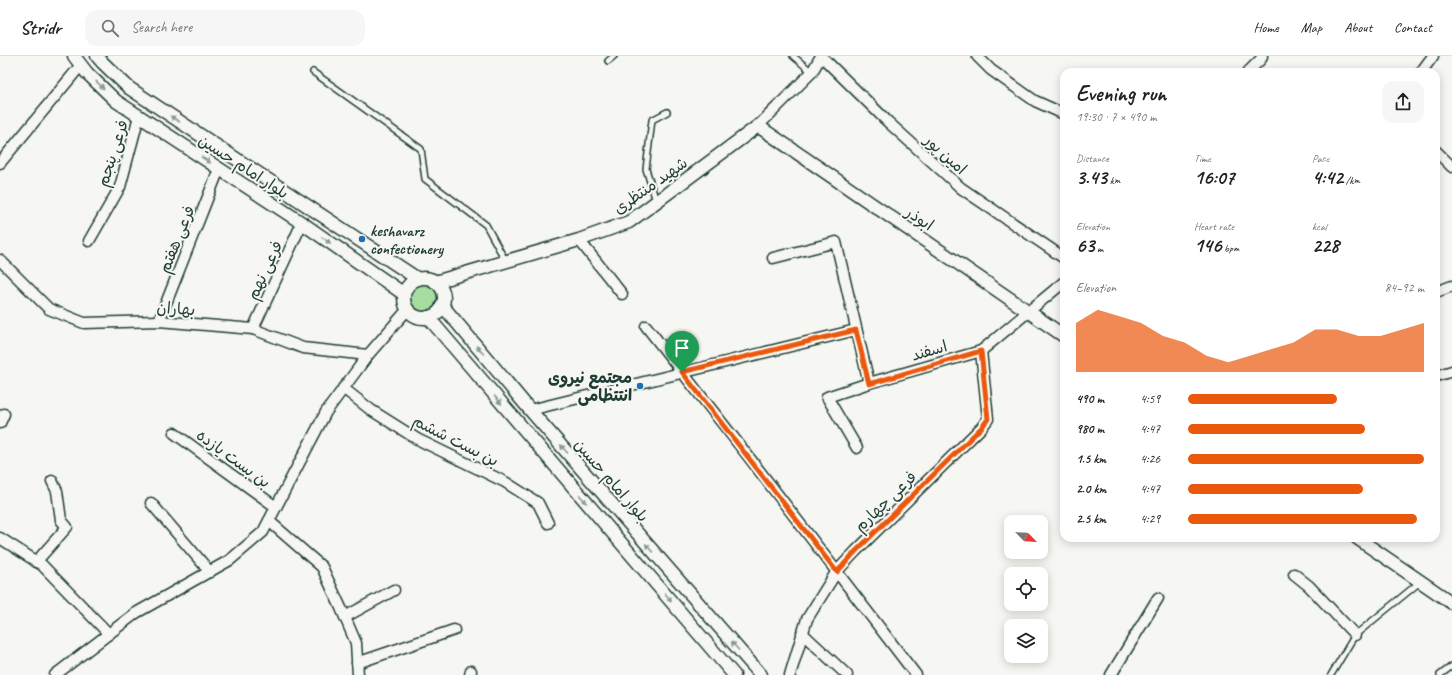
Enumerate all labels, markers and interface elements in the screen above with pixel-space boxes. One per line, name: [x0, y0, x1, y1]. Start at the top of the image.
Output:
search box: [85, 10, 365, 46]
text: Stridr: [20, 16, 61, 40]
icon: search: [99, 17, 121, 39]
text: Search here: [131, 18, 192, 37]
text: Home: [1253, 19, 1279, 36]
text: Map: [1301, 19, 1322, 36]
text: About: [1344, 19, 1372, 36]
text: Contact: [1394, 19, 1432, 36]
one-way arrow: [95, 80, 105, 90]
text: Evening run: [1076, 80, 1166, 108]
button: share: [1382, 81, 1424, 123]
text: 19:30 · 7 × 490 m: [1076, 109, 1157, 125]
one-way arrow: [169, 115, 181, 122]
street label: فرعی پنجم: [93, 117, 135, 190]
street label: امین پور: [918, 129, 971, 179]
street label: بلوار امام حسین: [193, 130, 292, 205]
text: Distance: [1076, 151, 1109, 165]
text: Time: [1194, 151, 1211, 165]
text: Pace: [1312, 151, 1329, 165]
street label: شهید منتظری: [610, 153, 692, 219]
one-way arrow: [201, 156, 211, 164]
text: 3.43: [1076, 165, 1107, 190]
text: 16:07: [1194, 165, 1234, 190]
text: 4:42: [1312, 165, 1343, 190]
text: km: [1107, 173, 1120, 187]
text: /km: [1343, 173, 1360, 187]
street label: ابوذر: [900, 201, 937, 235]
street label: فرعی هفتم: [154, 203, 201, 277]
text: Elevation: [1076, 219, 1110, 233]
text: Heart rate: [1194, 219, 1234, 233]
text: kcal: [1312, 219, 1327, 233]
place label: keshavarz confectionery: [370, 221, 445, 259]
text: 63: [1076, 233, 1094, 258]
text: 146: [1194, 233, 1221, 258]
text: 228: [1312, 233, 1339, 258]
marker: keshavarz confectionery: [357, 234, 367, 244]
one-way arrow: [320, 236, 331, 244]
street label: فرعی نهم: [243, 238, 289, 304]
text: m: [1094, 241, 1103, 255]
text: bpm: [1221, 241, 1239, 255]
text: Elevation: [1076, 280, 1116, 296]
text: 84–92 m: [1384, 280, 1424, 296]
street label: بهاران: [156, 298, 196, 320]
pin: [665, 331, 699, 372]
street label: اسفند: [909, 336, 950, 366]
icon: arrive: [671, 337, 693, 359]
one-way arrow: [476, 345, 485, 356]
place label: مجتمع نیروی انتتظامی: [548, 368, 632, 406]
marker: مجتمع نیروی انتتظامی: [635, 381, 645, 391]
text: 490 m: [1076, 391, 1104, 407]
text: 4:59: [1140, 391, 1160, 407]
one-way arrow: [494, 395, 503, 405]
street label: بن بست ششم: [408, 411, 502, 473]
text: 980 m: [1076, 421, 1104, 437]
text: 4:47: [1140, 421, 1160, 437]
street label: بن بست یازده: [192, 425, 274, 492]
street label: بلوار امام حسین: [568, 435, 653, 528]
one-way arrow: [560, 444, 569, 455]
text: 1.5 km: [1076, 451, 1106, 467]
text: 4:26: [1140, 451, 1160, 467]
street label: فرعی چهارم: [850, 467, 922, 538]
text: 2.0 km: [1076, 481, 1106, 497]
text: 4:47: [1140, 481, 1160, 497]
one-way arrow: [578, 494, 587, 503]
text: 2.5 km: [1076, 511, 1106, 527]
text: 4:29: [1140, 511, 1160, 527]
north arrow: [1004, 515, 1048, 559]
map controls: [1004, 515, 1048, 663]
one-way arrow: [645, 543, 654, 553]
button: locate: [1004, 567, 1048, 611]
one-way arrow: [663, 592, 672, 603]
button: layers: [1004, 619, 1048, 663]
one-way arrow: [730, 641, 739, 651]

